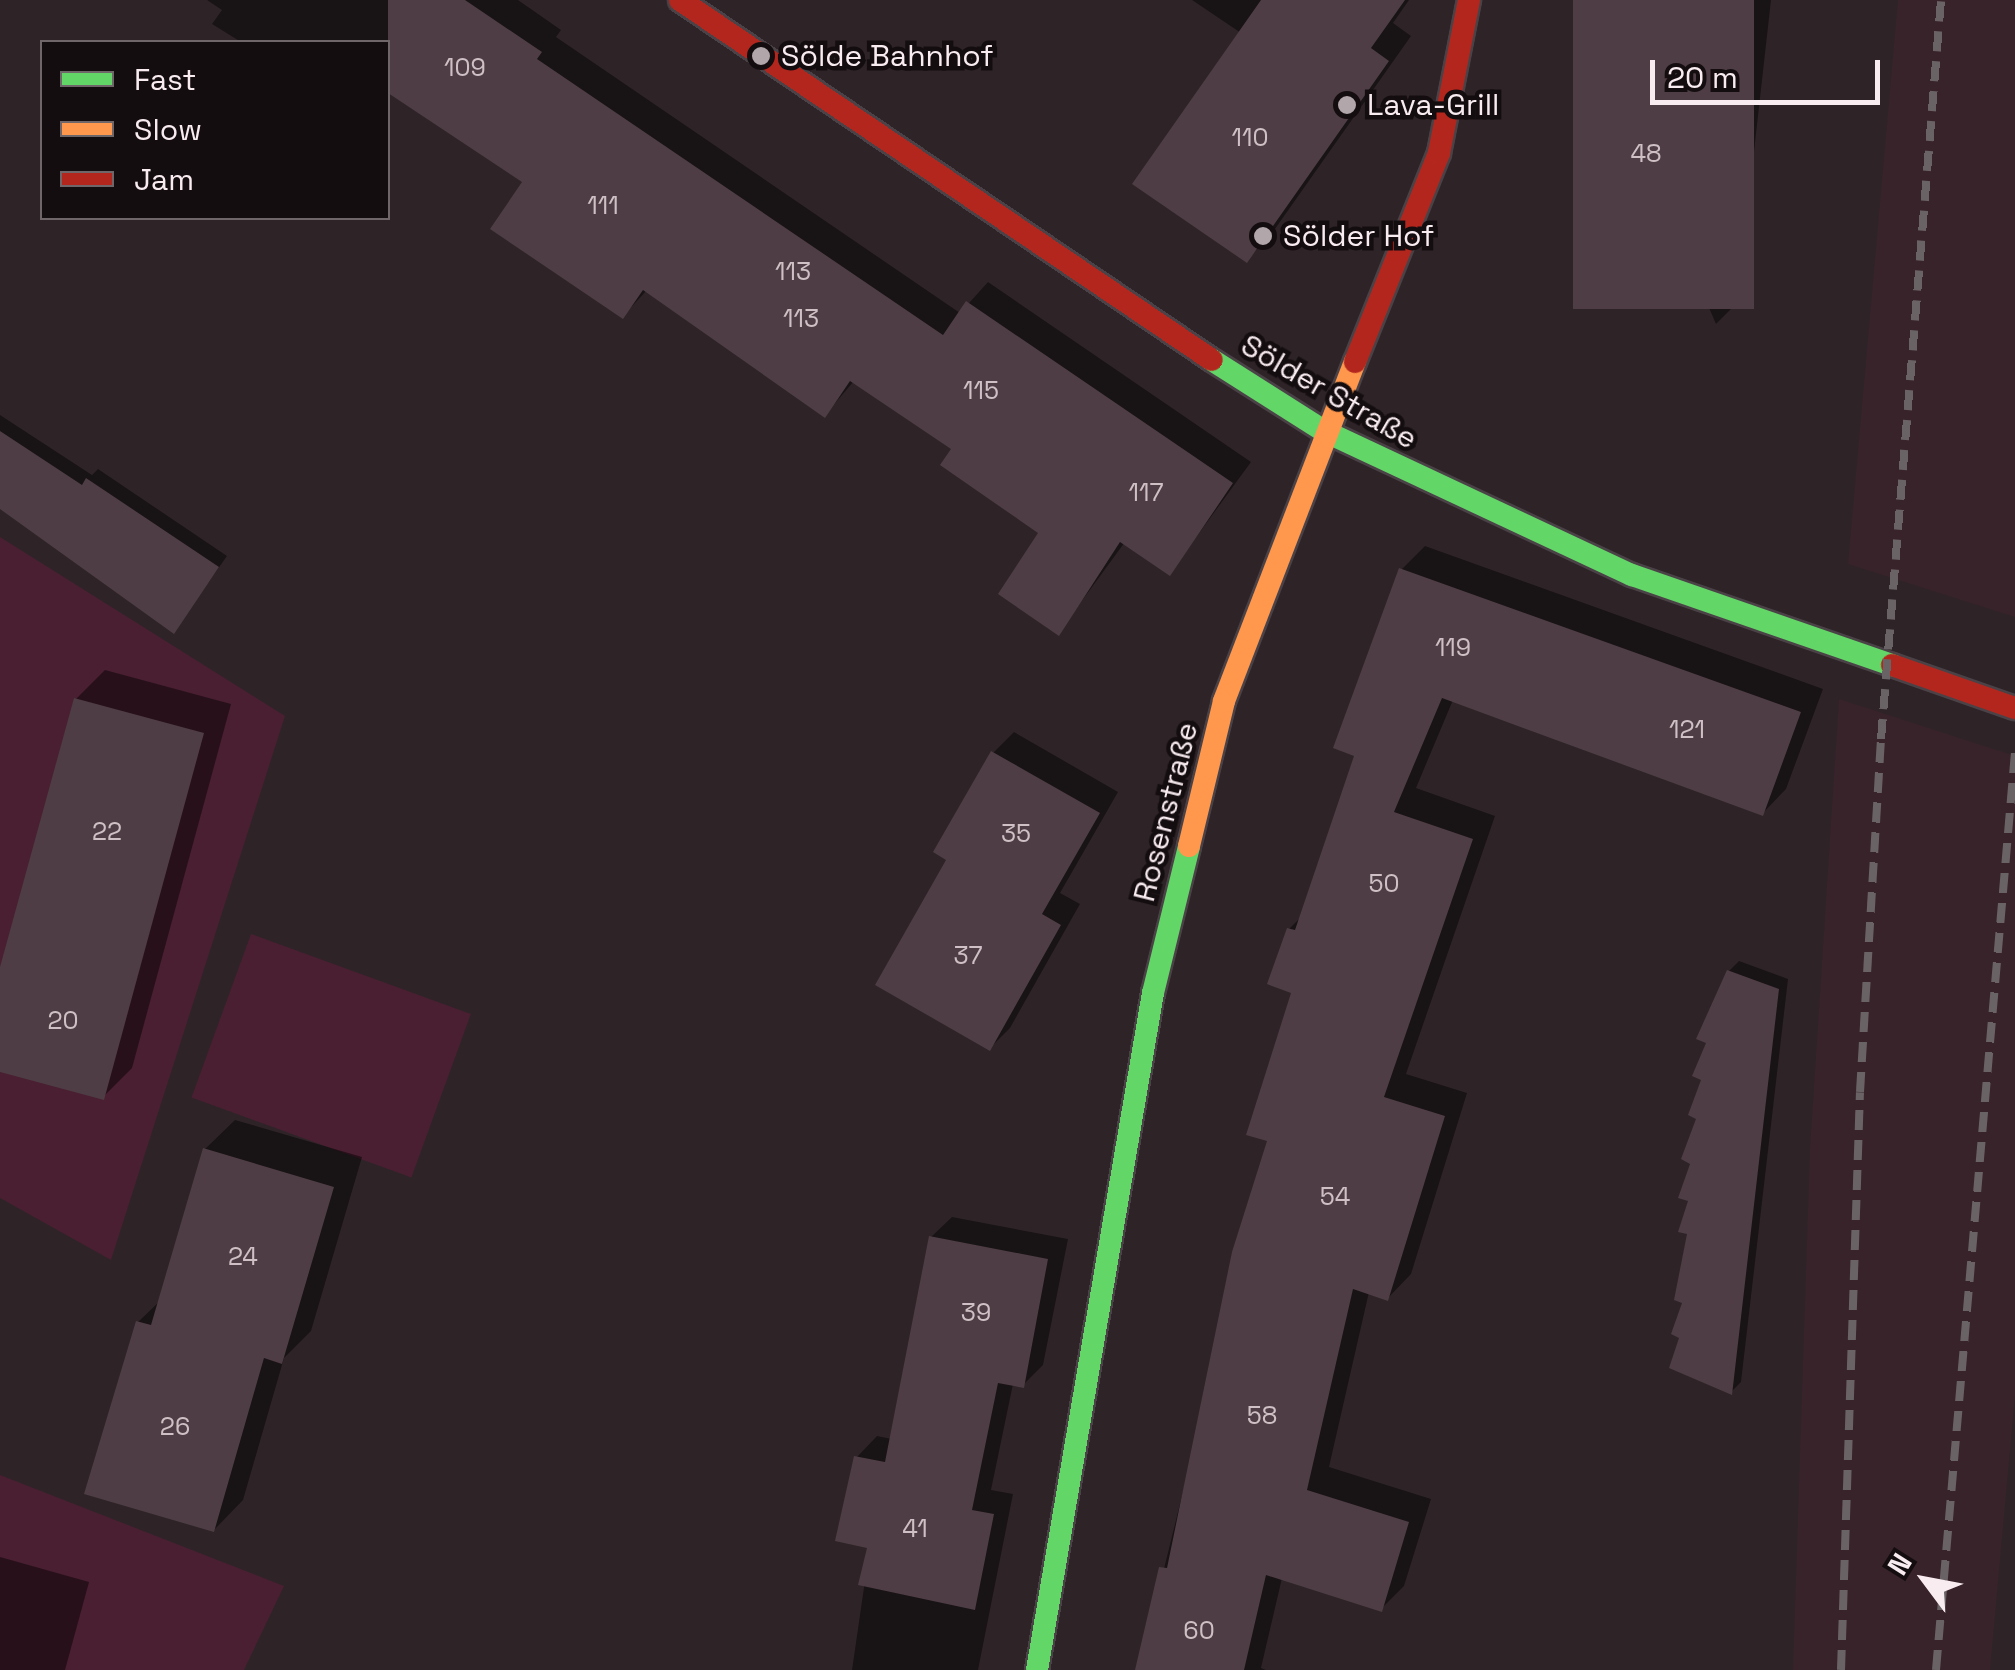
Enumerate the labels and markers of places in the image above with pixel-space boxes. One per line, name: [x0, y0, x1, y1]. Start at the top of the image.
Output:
place label: Sölde Bahnhof: [781, 38, 994, 74]
marker: Sölde Bahnhof: [750, 45, 772, 67]
place label: Lava-Grill: [1367, 87, 1499, 123]
marker: Lava-Grill: [1336, 94, 1358, 116]
place label: Sölder Hof: [1283, 218, 1434, 254]
marker: Sölder Hof: [1252, 225, 1274, 247]

